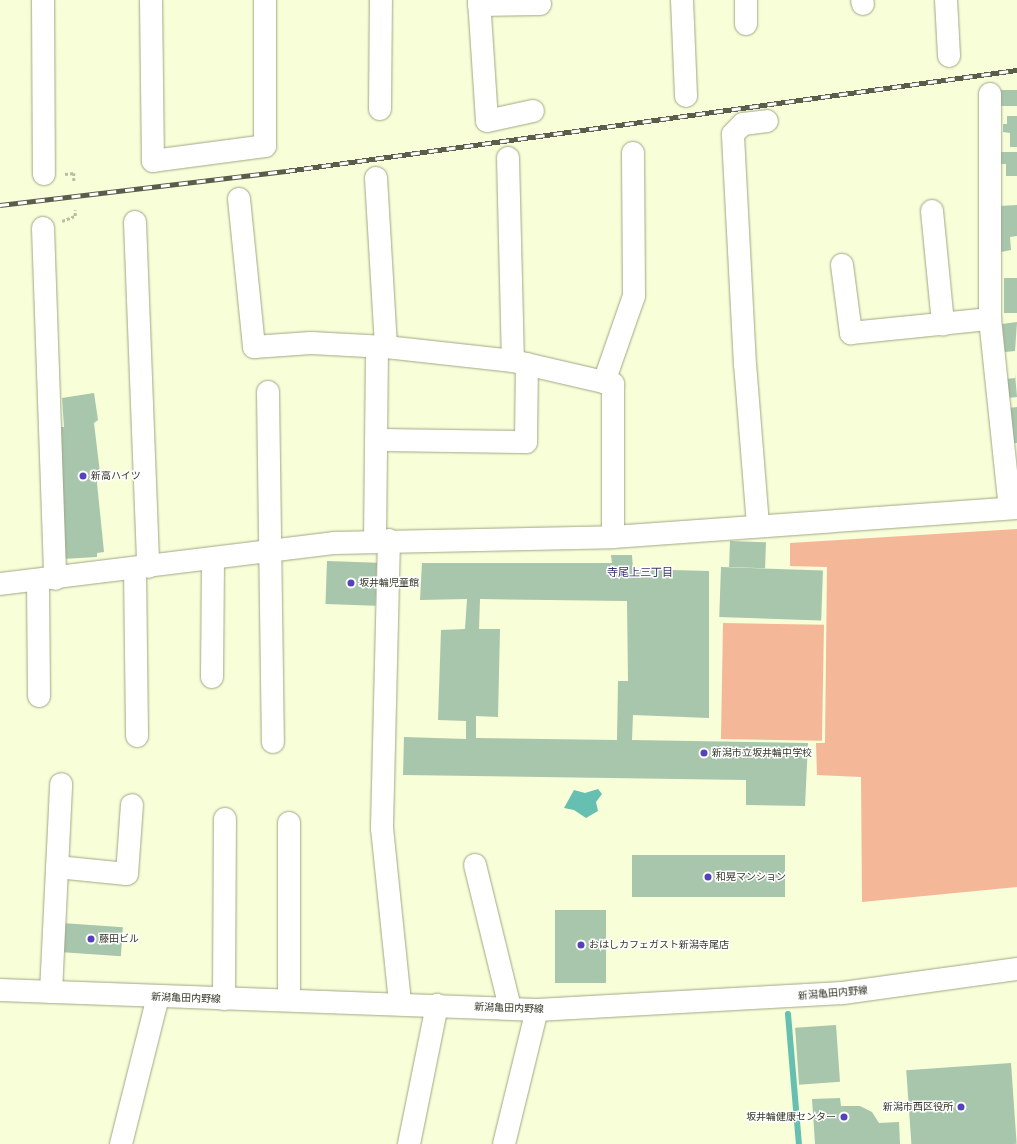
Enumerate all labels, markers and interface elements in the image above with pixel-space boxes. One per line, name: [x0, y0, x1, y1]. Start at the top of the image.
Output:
place label: 新高ハイツ: [91, 470, 141, 482]
marker: 新高ハイツ: [78, 471, 88, 481]
district label: 寺尾上三丁目: [607, 565, 673, 579]
place label: 坂井輪児童館: [359, 577, 419, 589]
marker: 坂井輪児童館: [346, 578, 356, 588]
place label: 新潟市立坂井輪中学校: [712, 747, 812, 759]
marker: 新潟市立坂井輪中学校: [699, 748, 709, 758]
place label: 和晃マンション: [716, 871, 786, 883]
marker: 和晃マンション: [703, 872, 713, 882]
place label: 藤田ビル: [99, 933, 139, 945]
marker: 藤田ビル: [86, 934, 96, 944]
place label: おはしカフェガスト新潟寺尾店: [589, 939, 729, 951]
marker: おはしカフェガスト新潟寺尾店: [576, 940, 586, 950]
street label: 新潟亀田内野線: [798, 984, 868, 1002]
street label: 新潟亀田内野線: [151, 991, 221, 1005]
street label: 新潟亀田内野線: [474, 1001, 544, 1015]
place label: 新潟市西区役所: [883, 1101, 953, 1113]
marker: 新潟市西区役所: [956, 1102, 966, 1112]
place label: 坂井輪健康センター: [746, 1111, 836, 1123]
marker: 坂井輪健康センター: [839, 1112, 849, 1122]

